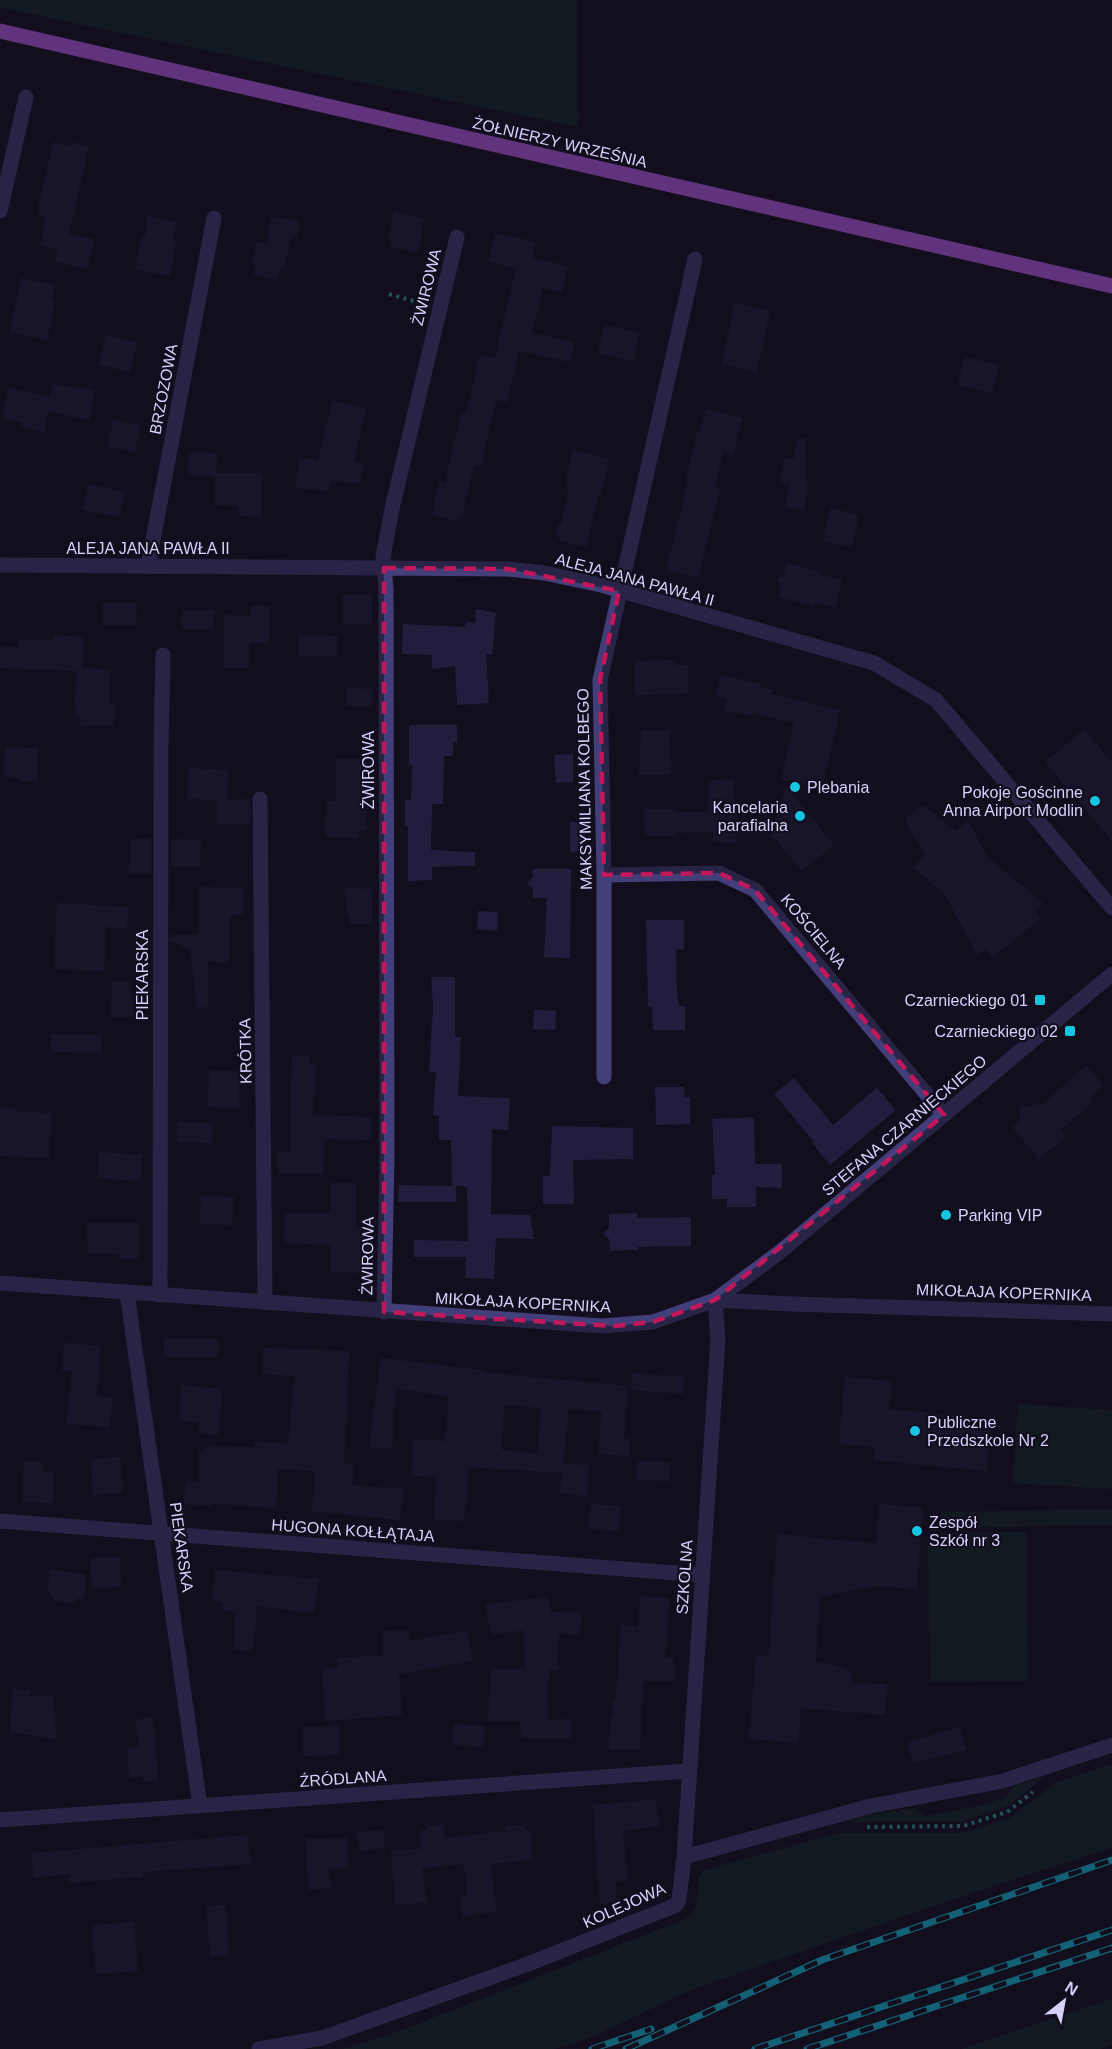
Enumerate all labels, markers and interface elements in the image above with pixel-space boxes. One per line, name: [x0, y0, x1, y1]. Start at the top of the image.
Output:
street label: ŻOŁNIERZY WRZEŚNIA: [471, 113, 649, 171]
street label: ŻWIROWA: [408, 246, 444, 327]
street label: BRZOZOWA: [146, 342, 181, 436]
street label: ALEJA JANA PAWŁA II: [66, 540, 230, 557]
street label: ALEJA JANA PAWŁA II: [554, 550, 716, 609]
street label: MAKSYMILIANA KOLBEGO: [574, 688, 595, 890]
street label: ŻWIROWA: [359, 730, 377, 809]
place label: Plebania: [807, 779, 869, 796]
marker: Plebania: [788, 780, 802, 794]
place label: Pokoje Gościnne Anna Airport Modlin: [943, 784, 1083, 819]
marker: Pokoje Gościnne Anna Airport Modlin: [1088, 794, 1102, 808]
place label: Kancelaria parafialna: [712, 799, 788, 834]
marker: Kancelaria parafialna: [793, 809, 807, 823]
street label: KOŚCIELNA: [778, 890, 851, 972]
street label: PIEKARSKA: [134, 929, 151, 1020]
place label: Czarnieckiego 01: [904, 992, 1028, 1009]
marker: Czarnieckiego 01: [1033, 993, 1047, 1007]
street label: KRÓTKA: [235, 1018, 255, 1084]
place label: Czarnieckiego 02: [934, 1023, 1058, 1040]
marker: Czarnieckiego 02: [1063, 1024, 1077, 1038]
street label: STEFANA CZARNIECKIEGO: [819, 1052, 990, 1199]
place label: Parking VIP: [958, 1207, 1042, 1224]
marker: Parking VIP: [939, 1208, 953, 1222]
street label: ŻWIROWA: [357, 1216, 377, 1295]
street label: MIKOŁAJA KOPERNIKA: [916, 1281, 1093, 1304]
street label: MIKOŁAJA KOPERNIKA: [435, 1289, 612, 1316]
place label: Publiczne Przedszkole Nr 2: [927, 1414, 1049, 1449]
marker: Publiczne Przedszkole Nr 2: [908, 1424, 922, 1438]
street label: PIEKARSKA: [167, 1501, 196, 1593]
place label: Zespół Szkół nr 3: [929, 1514, 1000, 1549]
street label: HUGONA KOŁŁĄTAJA: [271, 1516, 435, 1545]
marker: Zespół Szkół nr 3: [910, 1524, 924, 1538]
street label: SZKOLNA: [673, 1539, 696, 1615]
street label: ŹRÓDLANA: [299, 1766, 387, 1790]
street label: KOLEJOWA: [580, 1880, 668, 1931]
north arrow: [1034, 1971, 1094, 2031]
text: N: [1062, 1978, 1081, 1999]

